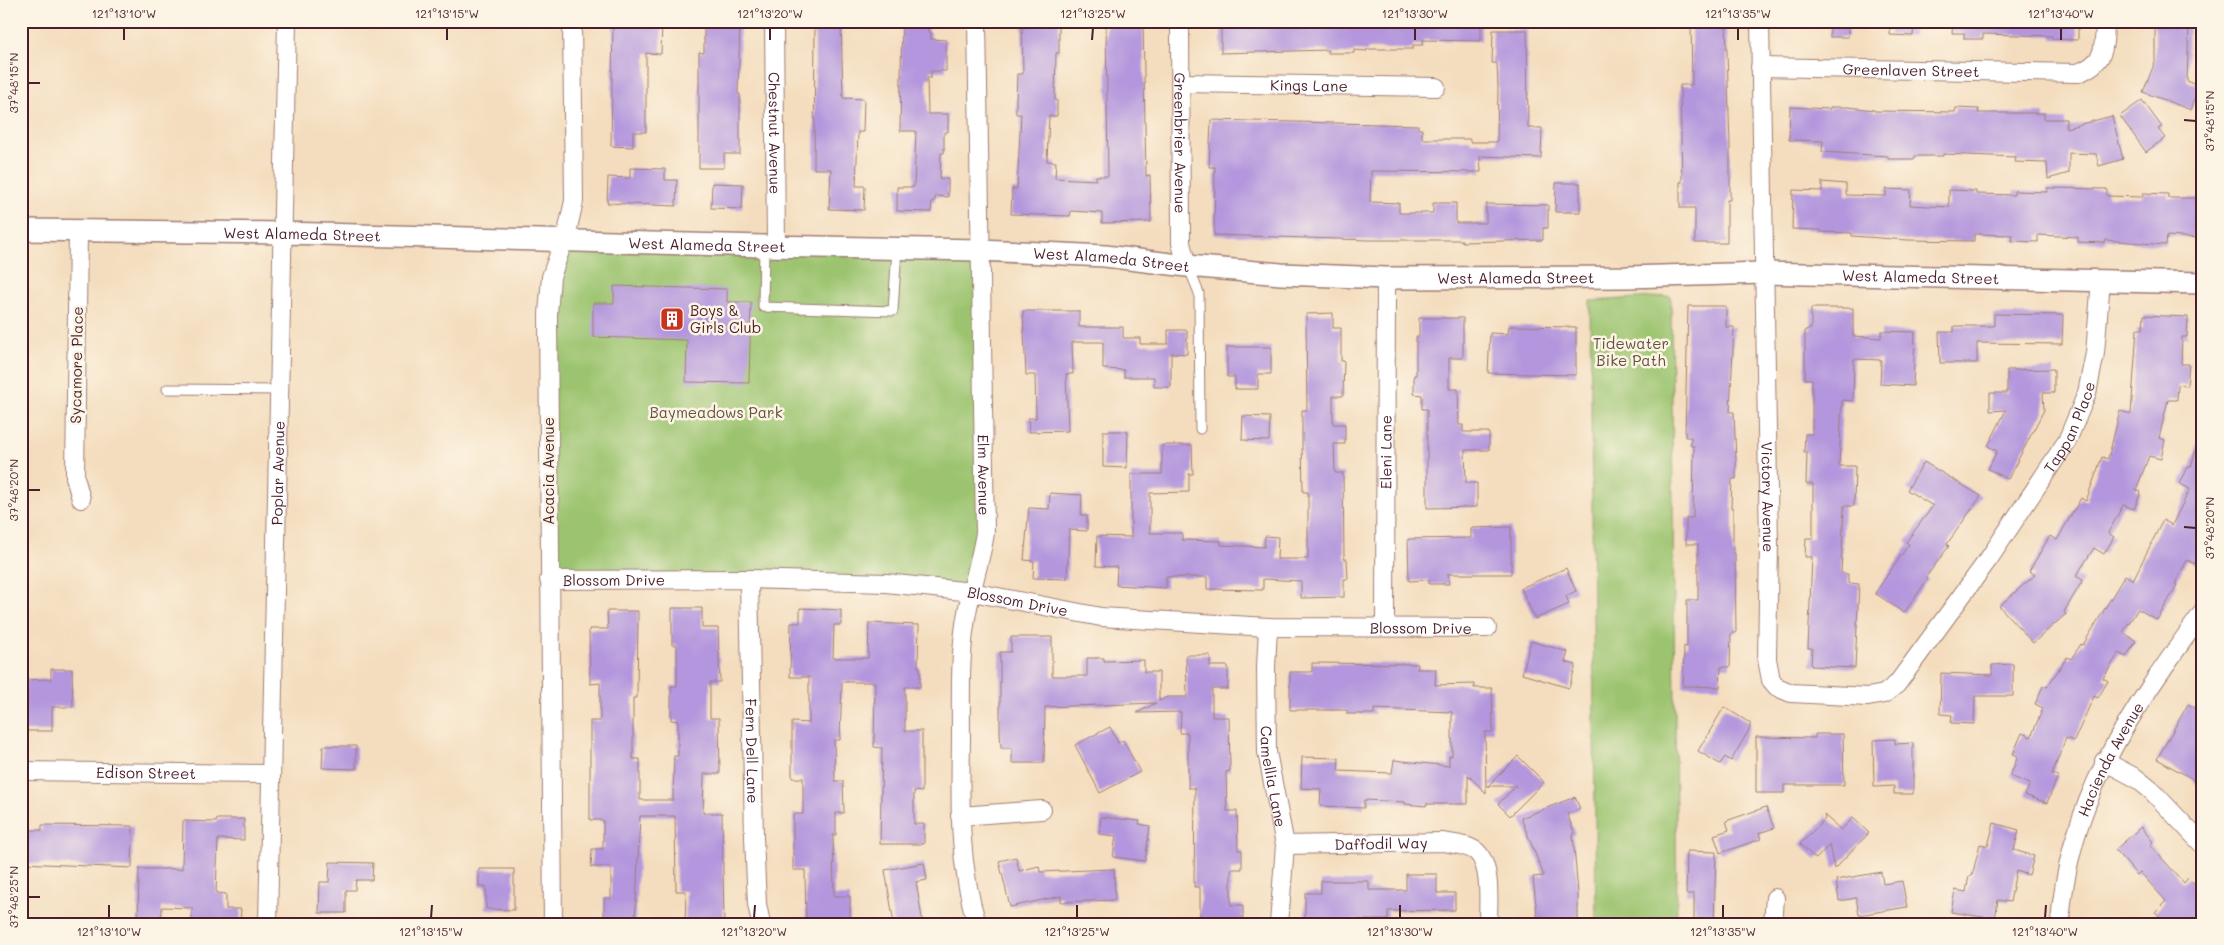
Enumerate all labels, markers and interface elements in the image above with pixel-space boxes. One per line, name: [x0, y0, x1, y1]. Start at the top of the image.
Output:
text: 121°13'10"W: [92, 5, 156, 21]
text: 121°13'15"W: [415, 5, 479, 21]
text: 121°13'20"W: [737, 5, 803, 21]
text: 121°13'25"W: [1060, 5, 1126, 21]
text: 121°13'30"W: [1382, 5, 1448, 21]
text: 121°13'35"W: [1705, 5, 1771, 21]
text: 121°13'40"W: [2028, 5, 2094, 21]
text: 37°48'15"N: [5, 53, 21, 113]
street label: Greenlaven Street: [1842, 59, 1980, 81]
street label: Chestnut Avenue: [764, 72, 786, 194]
street label: Greenbrier Avenue: [1170, 73, 1191, 213]
street label: Kings Lane: [1270, 74, 1348, 96]
text: 37°48'15"N: [2201, 91, 2217, 151]
street label: West Alameda Street: [223, 222, 381, 246]
street label: West Alameda Street: [628, 232, 786, 256]
street label: West Alameda Street: [1033, 243, 1191, 276]
street label: West Alameda Street: [1842, 265, 1999, 288]
street label: West Alameda Street: [1437, 267, 1594, 288]
place label: Boys & Girls Club: [690, 300, 761, 337]
street label: Sycamore Place: [65, 306, 87, 424]
building icon: Boys & Girls Club: [659, 306, 685, 332]
park label: Tidewater Bike Path: [1593, 333, 1669, 370]
street label: Tappan Place: [2039, 380, 2099, 476]
park label: Baymeadows Park: [649, 402, 783, 422]
street label: Eleni Lane: [1375, 415, 1396, 489]
street label: Acacia Avenue: [538, 417, 558, 525]
street label: Poplar Avenue: [266, 421, 289, 526]
street label: Elm Avenue: [973, 434, 995, 516]
street label: Victory Avenue: [1757, 441, 1779, 552]
text: 37°48'20"N: [5, 459, 21, 521]
text: 37°48'20"N: [2201, 497, 2217, 559]
street label: Blossom Drive: [563, 569, 665, 590]
street label: Blossom Drive: [966, 581, 1070, 620]
street label: Blossom Drive: [1370, 617, 1472, 638]
street label: Fern Dell Lane: [741, 698, 763, 804]
street label: Hacienda Avenue: [2073, 698, 2148, 819]
street label: Camellia Lane: [1257, 726, 1291, 829]
street label: Edison Street: [96, 762, 196, 783]
street label: Daffodil Way: [1334, 832, 1428, 854]
text: 37°48'25"N: [5, 866, 21, 928]
text: 121°13'10"W: [77, 923, 141, 939]
text: 121°13'15"W: [399, 923, 463, 939]
text: 121°13'20"W: [721, 923, 787, 939]
text: 121°13'25"W: [1044, 923, 1110, 939]
text: 121°13'30"W: [1367, 923, 1433, 939]
text: 121°13'35"W: [1690, 923, 1756, 939]
text: 121°13'40"W: [2012, 923, 2078, 939]

